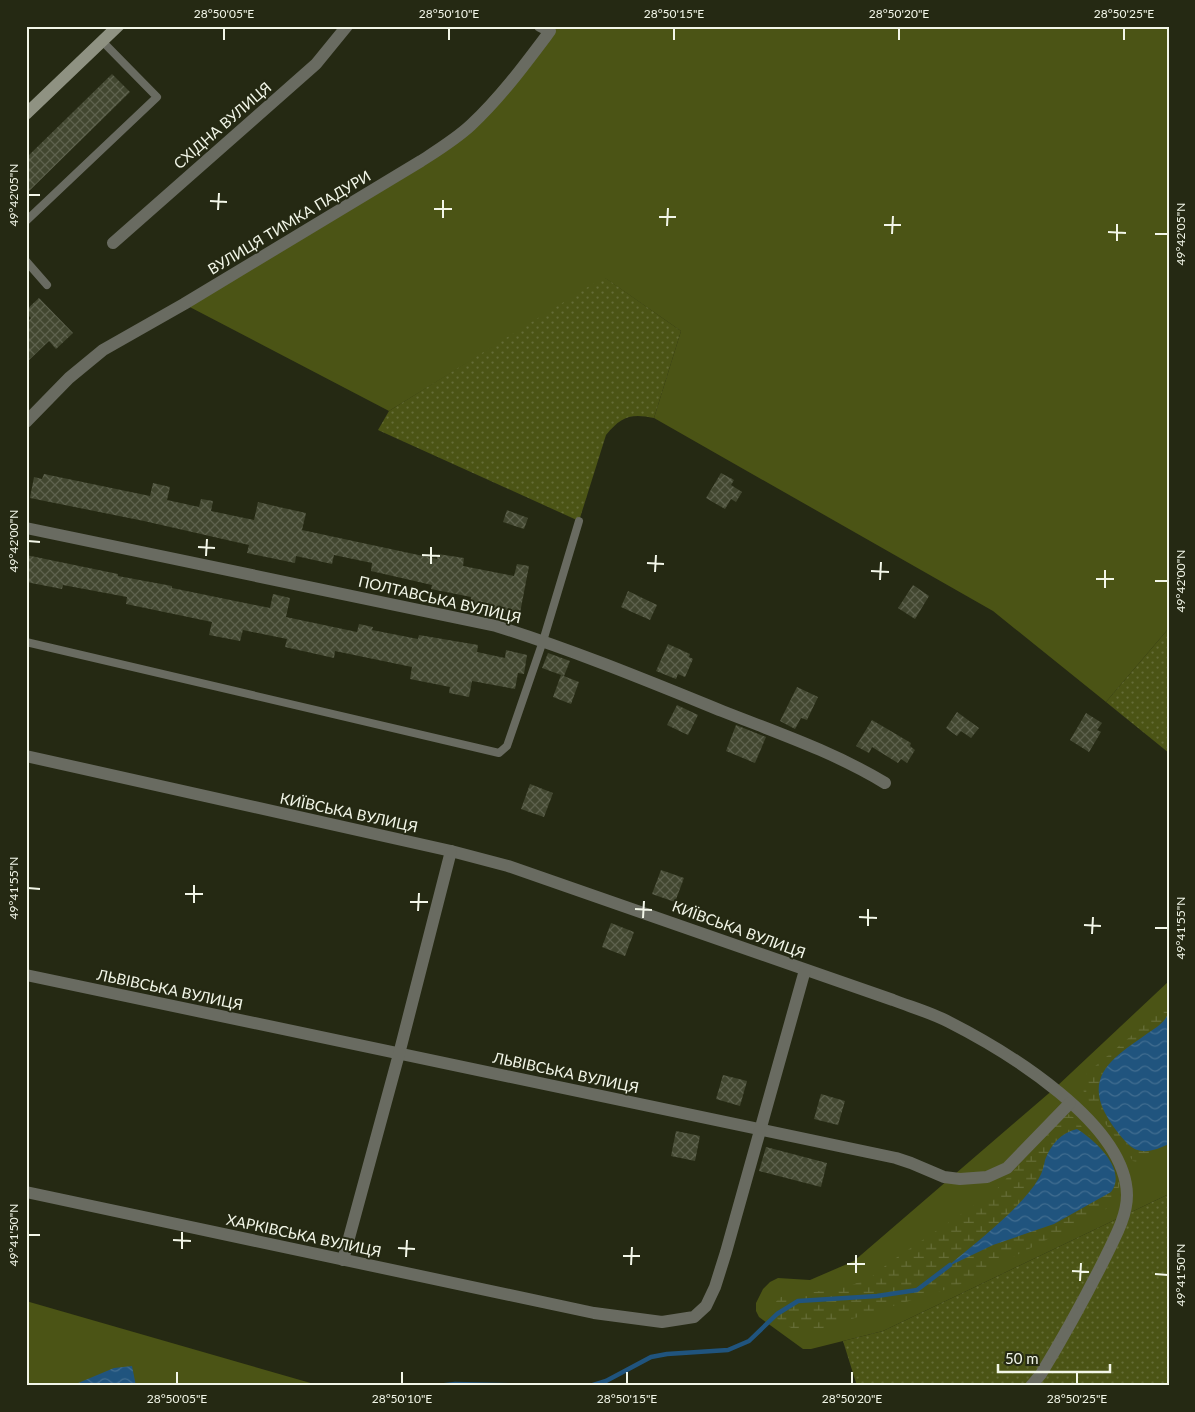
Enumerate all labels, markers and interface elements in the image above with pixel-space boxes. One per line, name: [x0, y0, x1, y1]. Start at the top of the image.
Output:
text: 28°50'05"E: [194, 6, 254, 21]
text: 28°50'10"E: [419, 6, 479, 21]
text: 28°50'15"E: [644, 6, 704, 21]
text: 28°50'20"E: [869, 6, 929, 21]
text: 28°50'25"E: [1094, 6, 1154, 21]
street label: СХІДНА ВУЛИЦЯ: [170, 78, 274, 172]
text: 49°42'05"N: [6, 164, 21, 226]
street label: ВУЛИЦЯ ТИМКА ПАДУРИ: [204, 166, 374, 278]
text: 49°42'05"N: [1173, 203, 1188, 265]
text: 49°42'00"N: [6, 510, 21, 572]
text: 49°42'00"N: [1173, 550, 1188, 612]
street label: ПОЛТАВСЬКА ВУЛИЦЯ: [357, 572, 523, 626]
street label: КИЇВСЬКА ВУЛИЦЯ: [278, 789, 420, 835]
text: 49°41'55"N: [6, 857, 21, 919]
street label: КИЇВСЬКА ВУЛИЦЯ: [670, 897, 808, 961]
text: 49°41'55"N: [1173, 897, 1188, 959]
street label: ЛЬВІВСЬКА ВУЛИЦЯ: [94, 965, 245, 1013]
street label: ЛЬВІВСЬКА ВУЛИЦЯ: [490, 1048, 641, 1096]
text: 49°41'50"N: [6, 1204, 21, 1266]
street label: ХАРКІВСЬКА ВУЛИЦЯ: [225, 1210, 383, 1260]
text: 49°41'50"N: [1173, 1244, 1188, 1306]
scale bar: [998, 1342, 1110, 1374]
text: 50 m: [1005, 1349, 1039, 1367]
text: 28°50'05"E: [147, 1391, 207, 1406]
text: 28°50'10"E: [372, 1391, 432, 1406]
text: 28°50'15"E: [597, 1391, 657, 1406]
text: 28°50'20"E: [822, 1391, 882, 1406]
text: 28°50'25"E: [1047, 1391, 1107, 1406]

